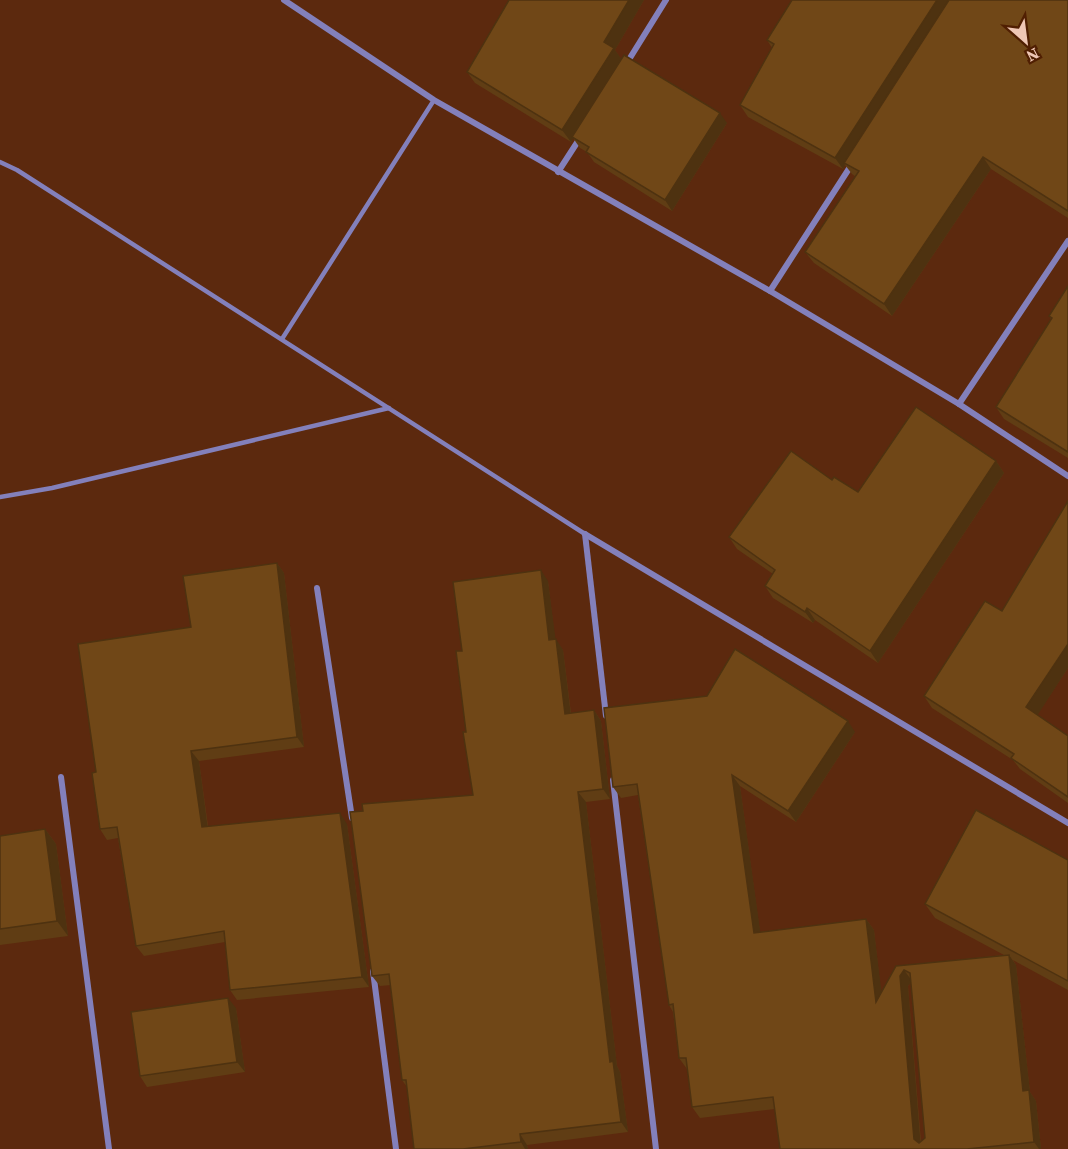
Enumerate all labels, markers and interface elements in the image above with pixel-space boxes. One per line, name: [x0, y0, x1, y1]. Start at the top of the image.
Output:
north arrow: [996, 12, 1056, 72]
text: N: [1022, 43, 1043, 68]

